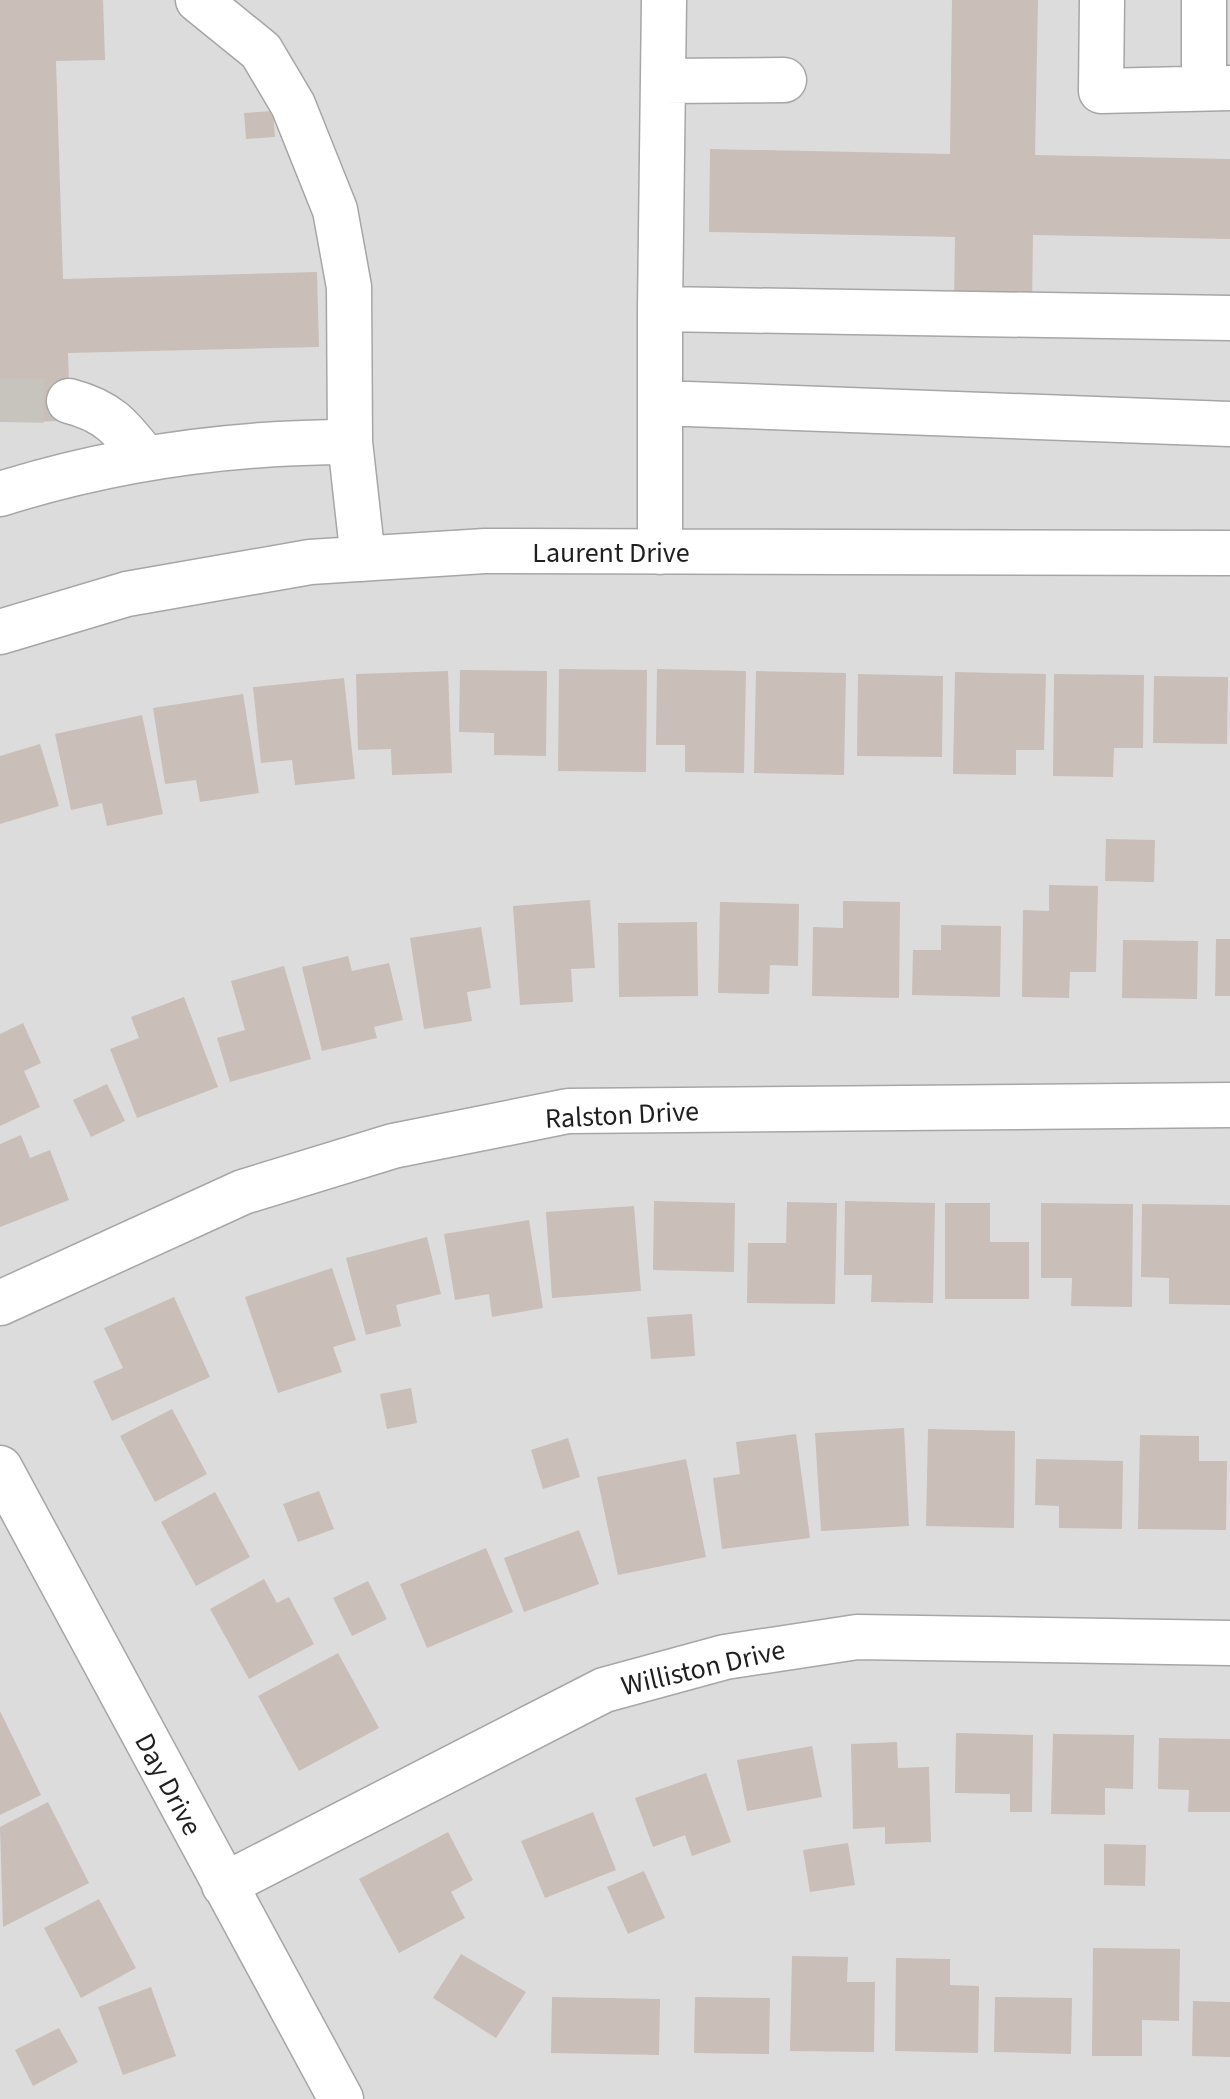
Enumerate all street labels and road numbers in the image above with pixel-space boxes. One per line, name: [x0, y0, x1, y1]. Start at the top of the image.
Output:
street label: Laurent Drive: [532, 533, 690, 573]
street label: Ralston Drive: [544, 1091, 700, 1139]
street label: Williston Drive: [617, 1630, 789, 1706]
street label: Day Drive: [124, 1726, 212, 1843]

